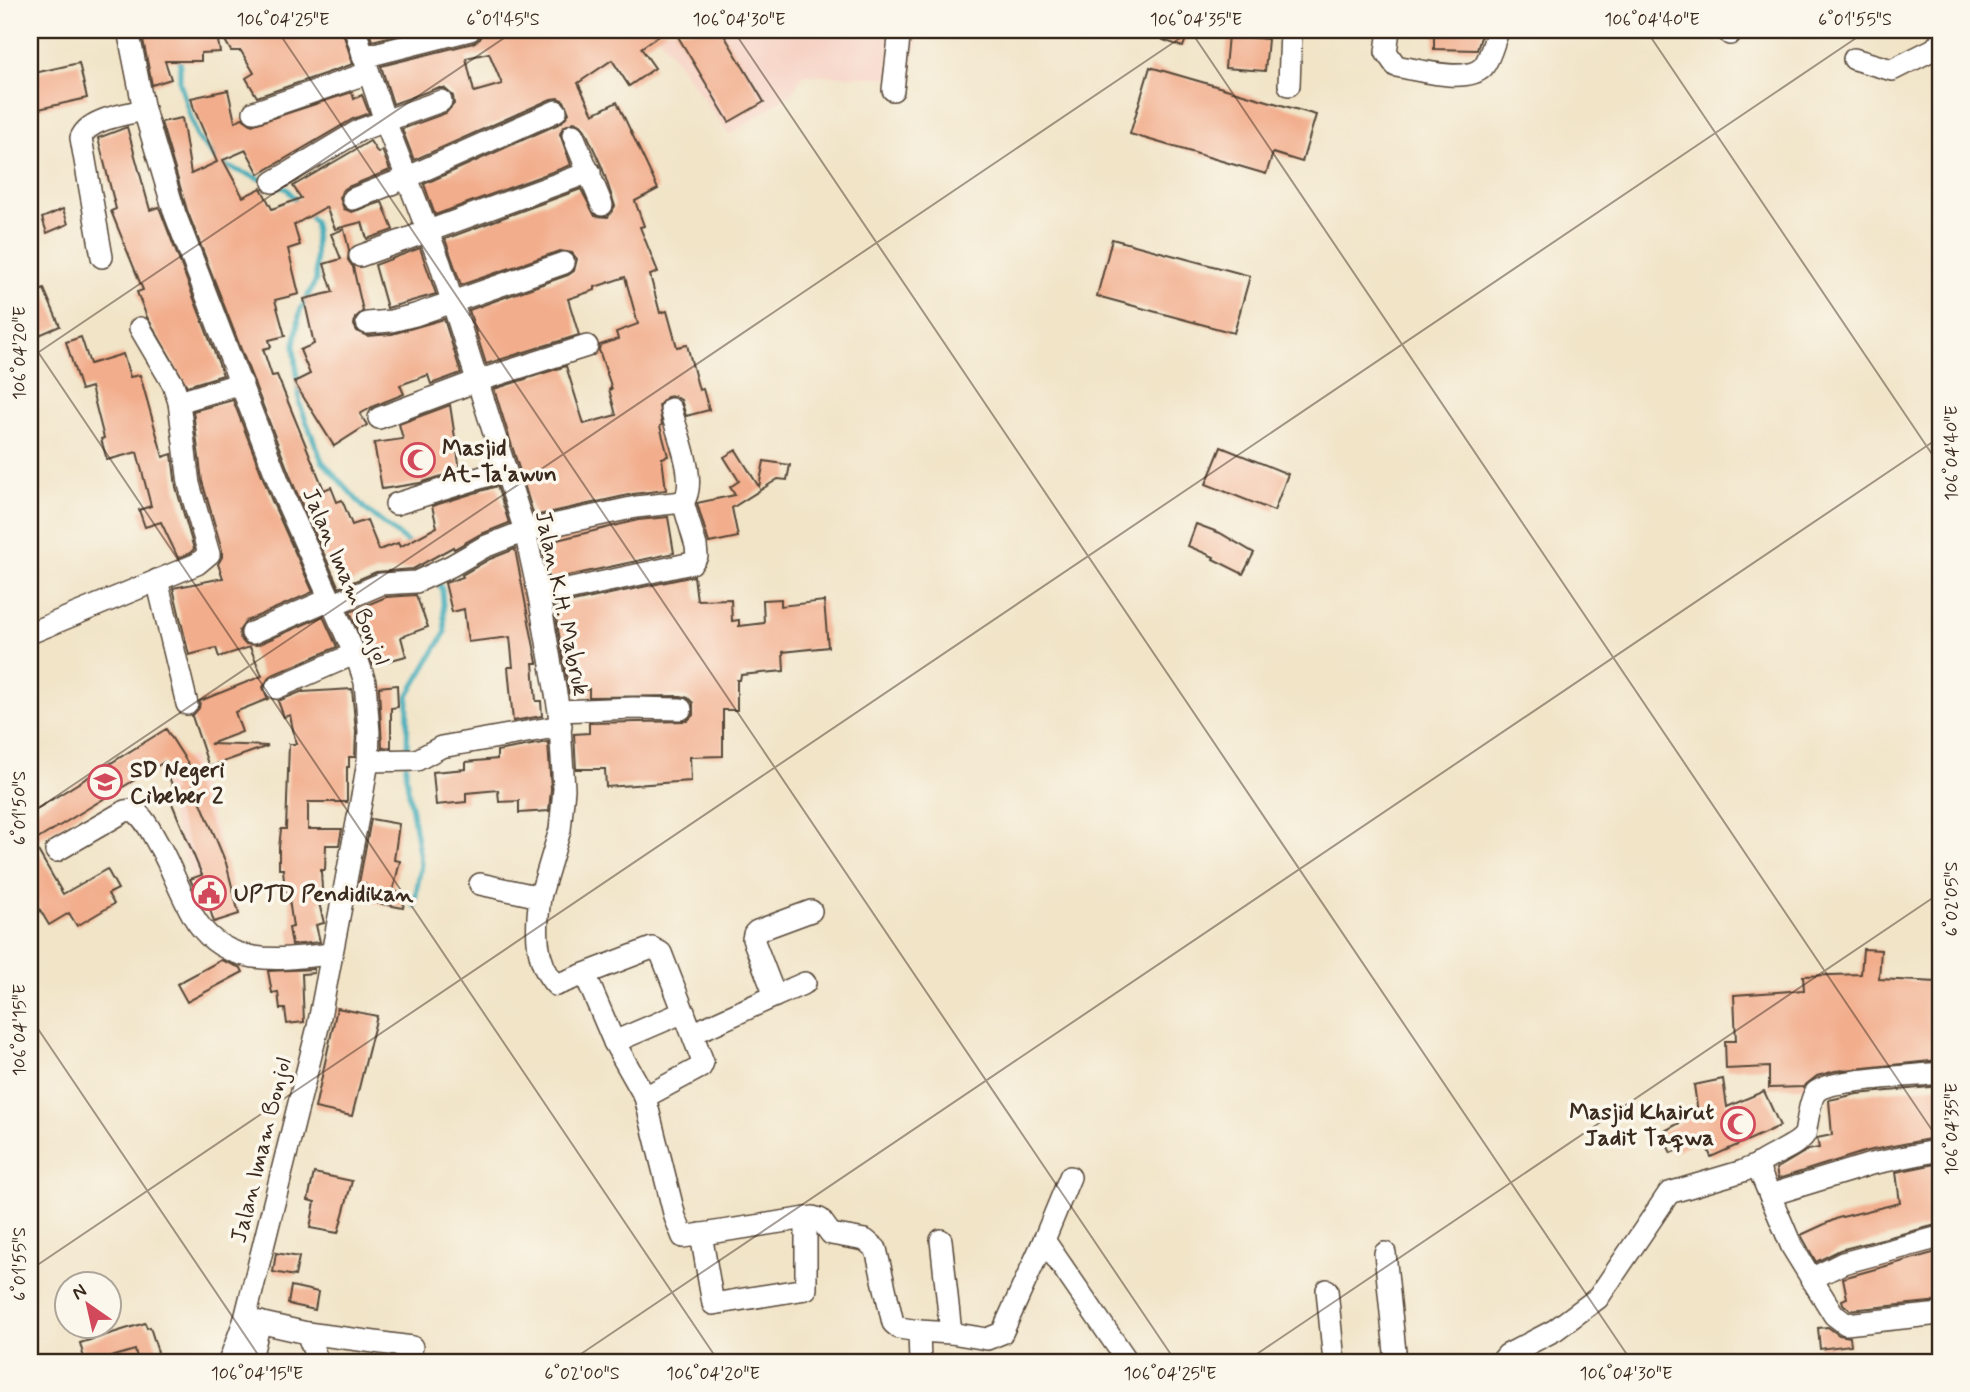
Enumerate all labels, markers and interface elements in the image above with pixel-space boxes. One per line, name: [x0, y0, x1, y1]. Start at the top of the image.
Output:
text: 106°04'25"E: [236, 8, 330, 32]
text: 6°01'45"S: [466, 8, 540, 32]
text: 106°04'30"E: [692, 8, 786, 32]
text: 106°04'35"E: [1150, 8, 1242, 32]
text: 106°04'40"E: [1604, 8, 1700, 32]
text: 6°01'55"S: [1818, 8, 1892, 32]
text: 106°04'20"E: [8, 306, 32, 400]
text: 106°04'40"E: [1940, 405, 1964, 501]
place label: Masjid At-Ta'awun: [442, 434, 557, 490]
mosque icon: Masjid At-Ta'awun: [399, 441, 437, 479]
street label: Jalan Imam Bonjol: [294, 483, 396, 670]
street label: Jalan K.H. Mabruk: [527, 508, 595, 699]
place label: SD Negeri Cibeber 2: [130, 756, 225, 812]
school or university icon: SD Negeri Cibeber 2: [86, 763, 124, 801]
text: 6°01'50"S: [8, 771, 32, 845]
text: 6°02'05"S: [1940, 862, 1964, 936]
public building icon: UPTD Pendidikan: [190, 874, 228, 912]
place label: UPTD Pendidikan: [234, 880, 414, 910]
text: 106°04'15"E: [8, 984, 32, 1076]
street label: Jalan Imam Bonjol: [224, 1055, 299, 1246]
text: 106°04'35"E: [1940, 1083, 1964, 1175]
place label: Masjid Khairut Jadit Taqwa: [1569, 1098, 1714, 1154]
mosque icon: Masjid Khairut Jadit Taqwa: [1719, 1105, 1757, 1143]
text: 6°01'55"S: [8, 1227, 32, 1301]
north arrow: [52, 1270, 122, 1340]
text: N: [67, 1278, 92, 1306]
text: 106°04'15"E: [211, 1362, 303, 1386]
text: 6°02'00"S: [544, 1362, 620, 1386]
text: 106°04'20"E: [666, 1362, 760, 1386]
text: 106°04'25"E: [1123, 1362, 1217, 1386]
text: 106°04'30"E: [1579, 1362, 1673, 1386]

